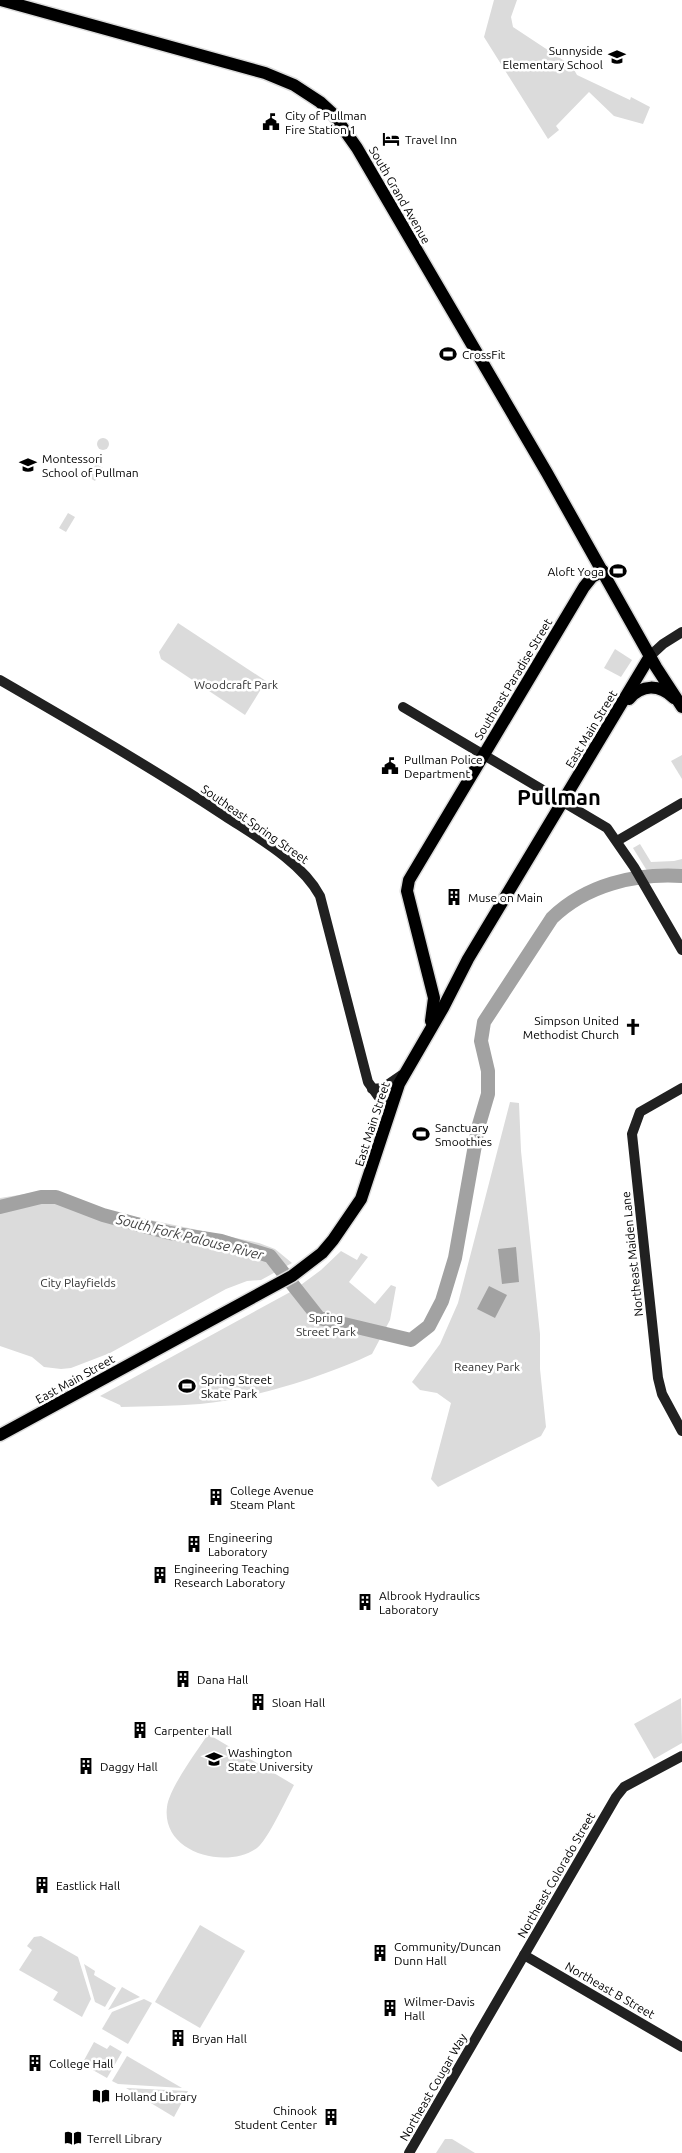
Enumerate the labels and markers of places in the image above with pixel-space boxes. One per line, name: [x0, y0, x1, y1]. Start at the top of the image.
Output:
place label: Sunnyside Elementary School: [503, 44, 603, 71]
school or university icon: Sunnyside Elementary School: [607, 47, 627, 67]
place label: City of Pullman Fire Station 1: [285, 109, 367, 136]
public building icon: City of Pullman Fire Station 1: [261, 112, 281, 132]
hotel icon: Travel Inn: [381, 129, 401, 149]
place label: Travel Inn: [405, 133, 457, 146]
sports icon: CrossFit: [438, 344, 458, 364]
place label: CrossFit: [462, 348, 506, 361]
place label: Montessori School of Pullman: [42, 452, 139, 479]
school or university icon: Montessori School of Pullman: [18, 455, 38, 475]
sports icon: Aloft Yoga: [608, 561, 628, 581]
place label: Aloft Yoga: [547, 565, 604, 578]
place label: Pullman Police Department: [404, 753, 483, 780]
public building icon: Pullman Police Department: [380, 756, 400, 776]
building icon: Muse on Main: [444, 887, 464, 907]
place label: Muse on Main: [468, 891, 543, 904]
place label: Simpson United Methodist Church: [523, 1014, 619, 1041]
church icon: Simpson United Methodist Church: [623, 1017, 643, 1037]
place label: Sanctuary Smoothies: [435, 1121, 492, 1148]
sports icon: Sanctuary Smoothies: [411, 1124, 431, 1144]
place label: Spring Street Skate Park: [201, 1373, 272, 1400]
sports icon: Spring Street Skate Park: [177, 1376, 197, 1396]
place label: College Avenue Steam Plant: [230, 1484, 314, 1511]
building icon: College Avenue Steam Plant: [206, 1487, 226, 1507]
place label: Engineering Laboratory: [208, 1531, 273, 1558]
building icon: Engineering Laboratory: [184, 1534, 204, 1554]
place label: Engineering Teaching Research Laboratory: [174, 1562, 289, 1589]
building icon: Engineering Teaching Research Laboratory: [150, 1565, 170, 1585]
place label: Albrook Hydraulics Laboratory: [379, 1589, 480, 1616]
building icon: Albrook Hydraulics Laboratory: [355, 1592, 375, 1612]
building icon: Dana Hall: [173, 1669, 193, 1689]
place label: Dana Hall: [197, 1673, 248, 1686]
building icon: Sloan Hall: [248, 1692, 268, 1712]
place label: Sloan Hall: [272, 1696, 325, 1709]
building icon: Carpenter Hall: [130, 1720, 150, 1740]
place label: Carpenter Hall: [154, 1724, 232, 1737]
place label: Washington State University: [228, 1746, 313, 1773]
school or university icon: Washington State University: [204, 1749, 224, 1769]
building icon: Daggy Hall: [76, 1756, 96, 1776]
place label: Daggy Hall: [100, 1760, 158, 1773]
building icon: Eastlick Hall: [32, 1875, 52, 1895]
place label: Eastlick Hall: [56, 1879, 120, 1892]
place label: Community/Duncan Dunn Hall: [394, 1940, 501, 1967]
building icon: Community/Duncan Dunn Hall: [370, 1943, 390, 1963]
place label: Wilmer-Davis Hall: [404, 1995, 475, 2022]
building icon: Wilmer-Davis Hall: [380, 1998, 400, 2018]
building icon: Bryan Hall: [168, 2028, 188, 2048]
place label: Bryan Hall: [192, 2032, 247, 2045]
building icon: College Hall: [25, 2053, 45, 2073]
place label: College Hall: [49, 2057, 113, 2070]
library icon: Holland Library: [91, 2086, 111, 2106]
place label: Holland Library: [115, 2090, 197, 2103]
place label: Chinook Student Center: [234, 2104, 317, 2131]
building icon: Chinook Student Center: [321, 2107, 341, 2127]
library icon: Terrell Library: [63, 2128, 83, 2148]
place label: Terrell Library: [87, 2132, 162, 2145]

